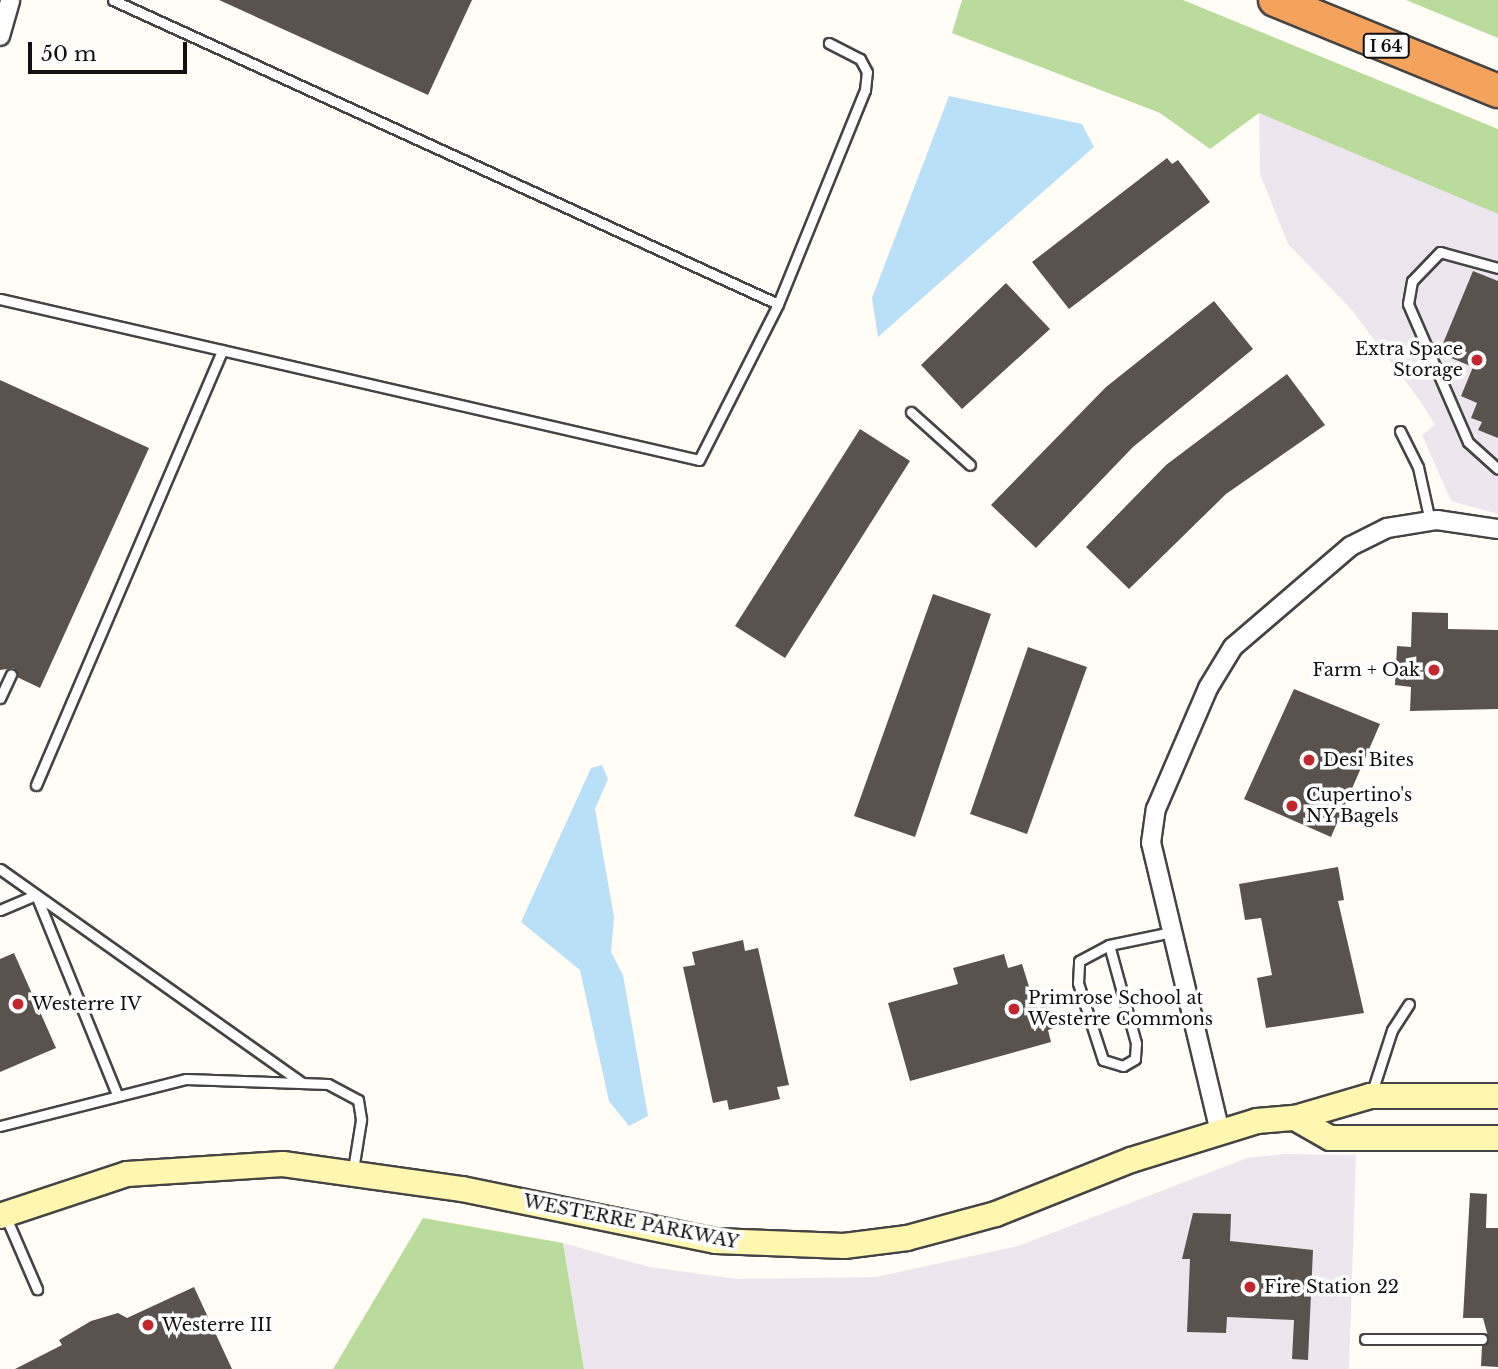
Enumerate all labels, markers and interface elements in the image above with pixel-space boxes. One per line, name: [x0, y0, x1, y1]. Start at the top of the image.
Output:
scale bar: [32, 28, 191, 72]
road number: I 64: [1362, 34, 1410, 58]
text: 50 m: [41, 41, 96, 67]
place label: Extra Space Storage: [1355, 339, 1463, 382]
marker: Extra Space Storage: [1469, 352, 1485, 368]
place label: Farm + Oak: [1313, 659, 1420, 681]
marker: Farm + Oak: [1426, 662, 1442, 678]
place label: Desi Bites: [1323, 749, 1414, 771]
marker: Desi Bites: [1301, 752, 1317, 768]
place label: Cupertino's NY Bagels: [1306, 785, 1412, 828]
marker: Cupertino's NY Bagels: [1284, 798, 1300, 814]
place label: Primrose School at Westerre Commons: [1028, 988, 1213, 1030]
place label: Westerre IV: [32, 993, 141, 1015]
marker: Westerre IV: [10, 996, 26, 1012]
marker: Primrose School at Westerre Commons: [1006, 1001, 1022, 1017]
street label: WESTERRE PARKWAY: [521, 1191, 741, 1253]
place label: Fire Station 22: [1264, 1276, 1399, 1298]
marker: Fire Station 22: [1242, 1279, 1258, 1295]
place label: Westerre III: [162, 1314, 272, 1336]
marker: Westerre III: [140, 1317, 156, 1333]

